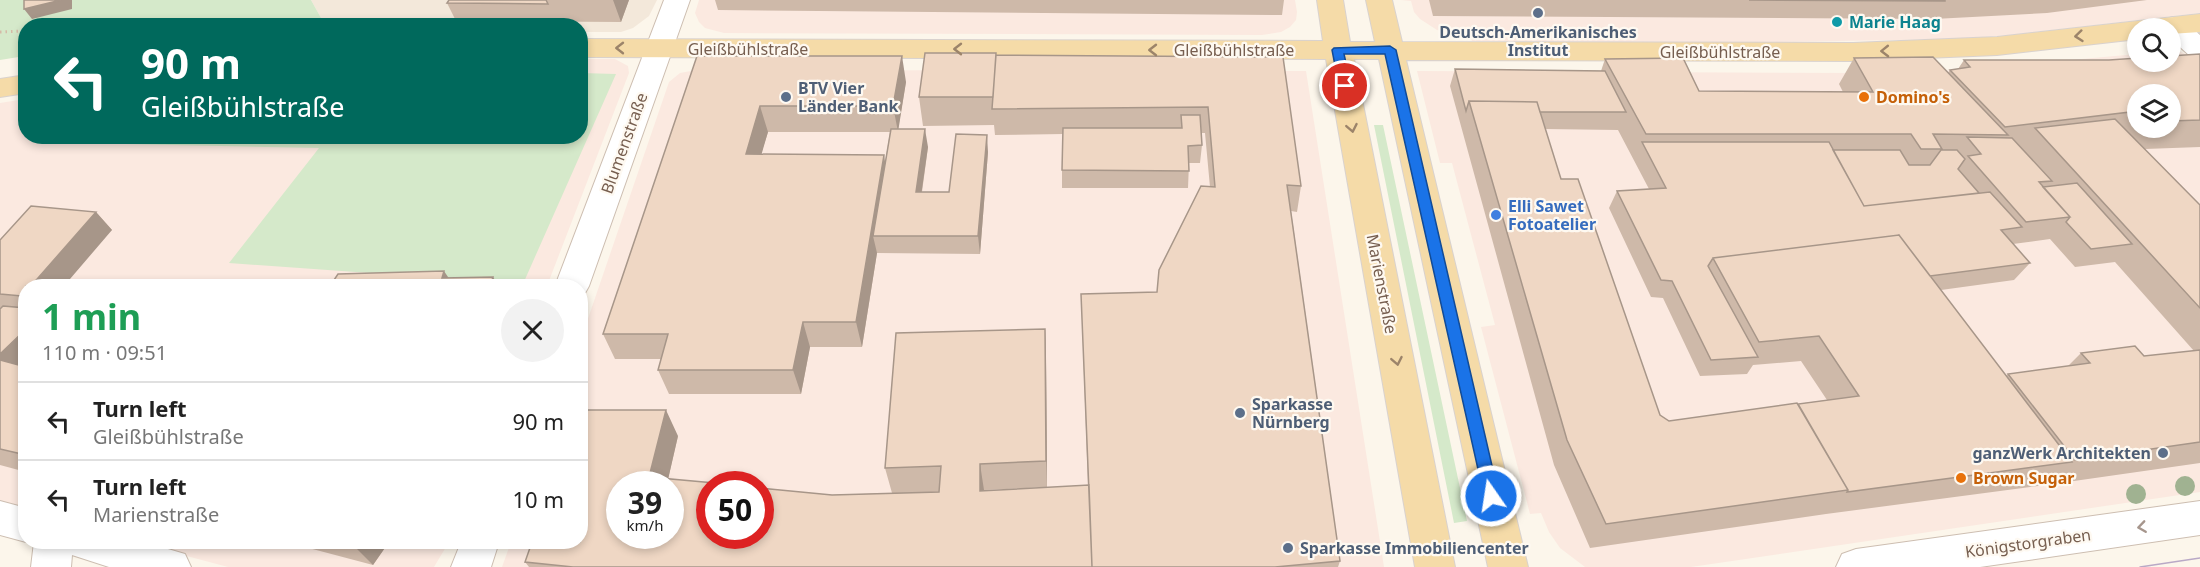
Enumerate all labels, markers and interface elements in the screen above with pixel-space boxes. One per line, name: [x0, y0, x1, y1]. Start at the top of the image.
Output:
marker: Deutsch-Amerikanisches Institut: [1531, 6, 1545, 20]
place label: Marie Haag: [1849, 11, 1941, 33]
marker: Marie Haag: [1830, 15, 1844, 29]
map controls: [2127, 18, 2181, 138]
button: search: [2127, 18, 2181, 72]
place label: Deutsch-Amerikanisches Institut: [1439, 21, 1637, 61]
one-way arrow: [2075, 30, 2084, 42]
text: 90 m: [141, 34, 241, 91]
street label: Gleißbühlstraße: [688, 38, 808, 60]
street label: Gleißbühlstraße: [1174, 39, 1294, 61]
street label: Gleißbühlstraße: [1660, 41, 1780, 63]
icon: left: [42, 42, 120, 120]
one-way arrow: [615, 42, 624, 54]
one-way arrow: [954, 43, 963, 55]
one-way arrow: [1149, 44, 1158, 56]
one-way arrow: [1881, 45, 1890, 57]
pin: [1319, 60, 1370, 111]
icon: arrive: [1328, 69, 1361, 102]
place label: BTV Vier Länder Bank: [798, 77, 899, 117]
button: layers: [2127, 84, 2181, 138]
place label: Domino's: [1876, 86, 1950, 108]
text: Gleißbühlstraße: [141, 88, 345, 125]
street label: Blumenstraße: [596, 89, 652, 197]
marker: BTV Vier Länder Bank: [779, 90, 793, 104]
marker: Domino's: [1857, 90, 1871, 104]
one-way arrow: [1346, 124, 1358, 133]
place label: Elli Sawet Fotoatelier: [1508, 195, 1596, 235]
marker: Elli Sawet Fotoatelier: [1489, 208, 1503, 222]
street label: Marienstraße: [1362, 232, 1402, 336]
text: 1 min: [42, 292, 141, 341]
button: close: [501, 299, 564, 362]
text: 110 m · 09:51: [42, 339, 167, 366]
one-way arrow: [1390, 356, 1403, 366]
text: Turn left: [93, 393, 187, 423]
place label: Sparkasse Nürnberg: [1252, 393, 1333, 433]
icon: left: [42, 405, 75, 438]
text: 90 m: [513, 406, 564, 436]
marker: Sparkasse Nürnberg: [1233, 406, 1247, 420]
text: Gleißbühlstraße: [93, 423, 244, 450]
place label: ganzWerk Architekten: [1972, 442, 2151, 464]
marker: ganzWerk Architekten: [2156, 446, 2170, 460]
position arrow: [1459, 464, 1523, 528]
place label: Brown Sugar: [1973, 467, 2074, 489]
text: Turn left: [93, 471, 187, 501]
speed limit sign: 50: [696, 471, 774, 549]
marker: Brown Sugar: [1954, 471, 1968, 485]
text: 39: [628, 482, 662, 523]
icon: left: [42, 483, 75, 516]
text: 10 m: [513, 484, 564, 514]
text: Marienstraße: [93, 501, 219, 528]
text: km/h: [627, 515, 663, 535]
one-way arrow: [2137, 520, 2147, 532]
street label: Königstorgraben: [1964, 523, 2092, 563]
place label: Sparkasse Immobiliencenter: [1300, 537, 1529, 559]
marker: Sparkasse Immobiliencenter: [1281, 541, 1295, 555]

